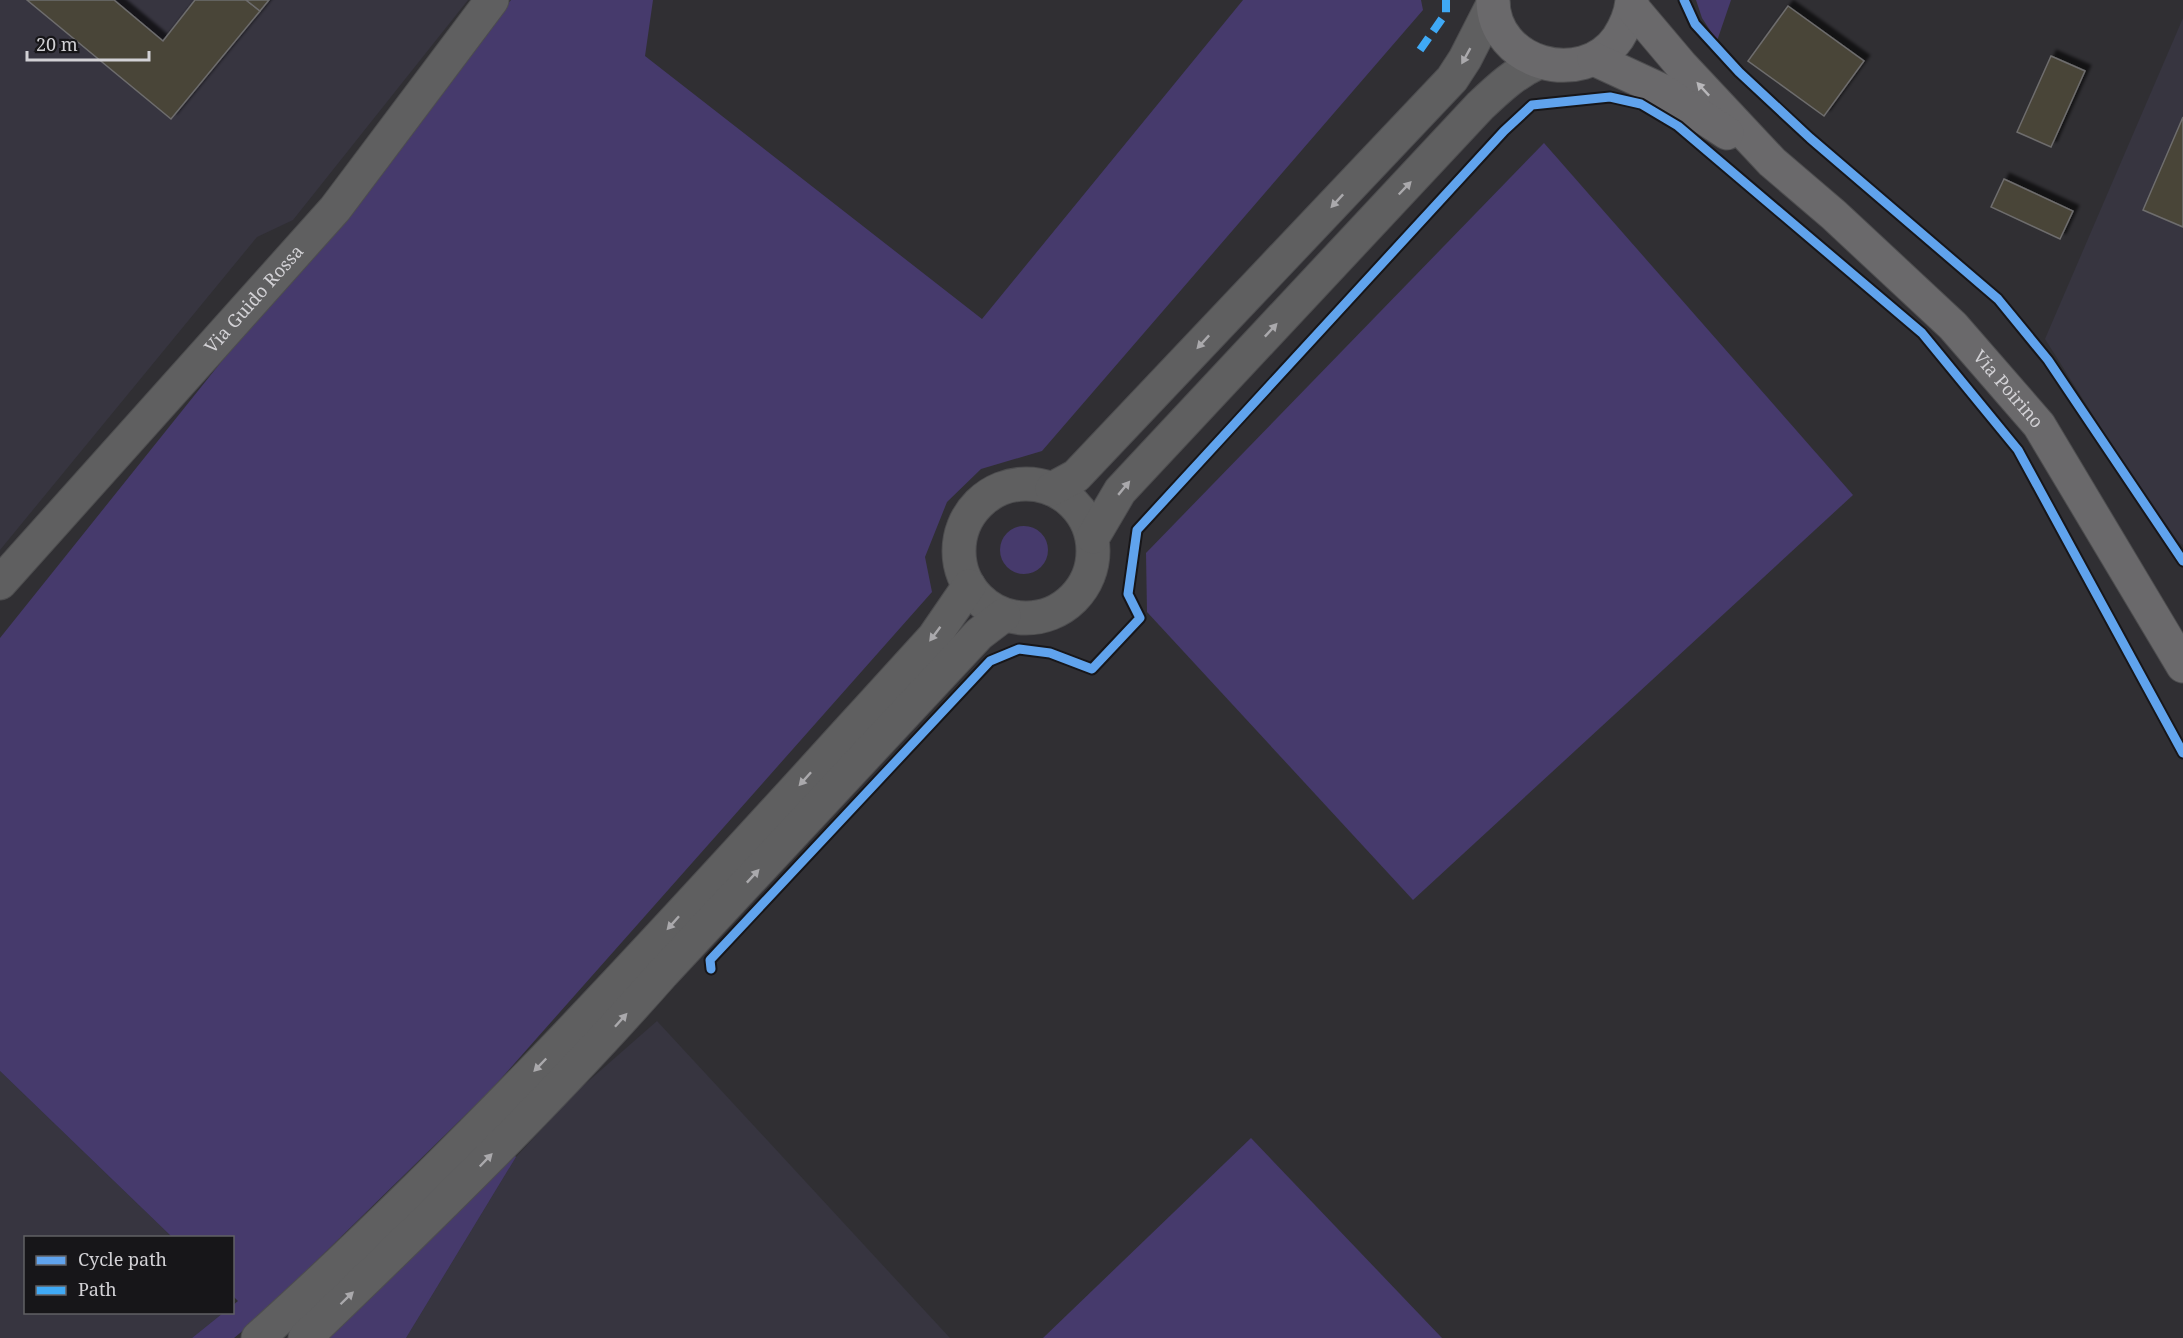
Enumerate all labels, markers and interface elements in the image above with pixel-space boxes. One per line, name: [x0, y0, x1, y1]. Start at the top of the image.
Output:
scale bar: [27, 24, 148, 62]
text: 20 m: [36, 32, 78, 56]
one-way arrow: [1461, 48, 1471, 65]
one-way arrow: [1697, 82, 1710, 97]
one-way arrow: [1398, 181, 1411, 196]
one-way arrow: [1330, 193, 1344, 207]
street label: Via Guido Rossa: [199, 239, 308, 358]
one-way arrow: [1264, 323, 1277, 338]
one-way arrow: [1196, 335, 1210, 349]
street label: Via Poirino: [1968, 344, 2049, 433]
one-way arrow: [1117, 481, 1130, 496]
one-way arrow: [930, 627, 942, 642]
one-way arrow: [799, 771, 812, 786]
one-way arrow: [746, 869, 760, 884]
one-way arrow: [667, 915, 680, 930]
one-way arrow: [614, 1013, 627, 1028]
one-way arrow: [533, 1058, 547, 1072]
one-way arrow: [478, 1154, 492, 1168]
legend: [24, 1236, 234, 1314]
text: Cycle path: [78, 1247, 167, 1271]
text: Path: [78, 1277, 117, 1301]
one-way arrow: [340, 1291, 354, 1305]

